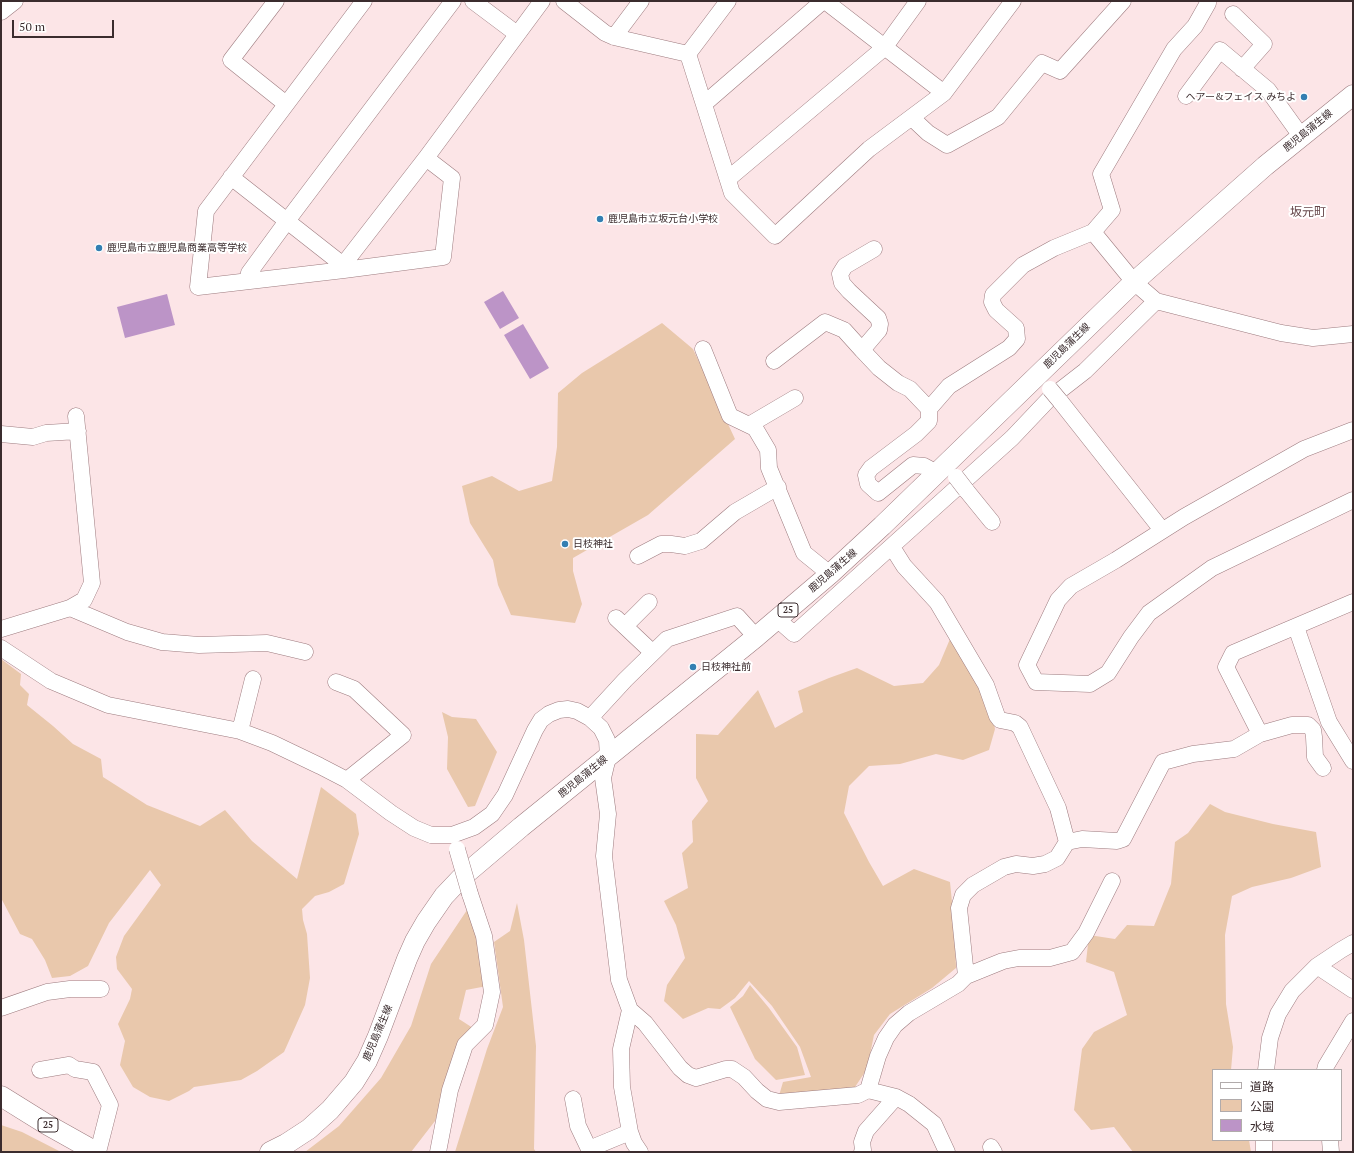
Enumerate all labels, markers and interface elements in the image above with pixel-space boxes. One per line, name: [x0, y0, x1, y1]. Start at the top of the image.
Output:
scale bar: [14, 12, 116, 38]
text: 50 m: [19, 19, 45, 34]
place label: ヘアー&フェイス みちよ: [1185, 91, 1296, 103]
marker: ヘアー&フェイス みちよ: [1299, 92, 1309, 102]
street label: 鹿児島蒲生線: [1281, 107, 1335, 155]
district label: 坂元町: [1290, 206, 1326, 220]
place label: 鹿児島市立坂元台小学校: [608, 213, 718, 225]
marker: 鹿児島市立坂元台小学校: [595, 214, 605, 224]
place label: 鹿児島市立鹿児島商業高等学校: [107, 242, 247, 254]
marker: 鹿児島市立鹿児島商業高等学校: [94, 243, 104, 253]
street label: 鹿児島蒲生線: [1041, 321, 1093, 371]
place label: 日枝神社: [573, 538, 613, 550]
marker: 日枝神社: [560, 539, 570, 549]
street label: 鹿児島蒲生線: [806, 547, 860, 595]
road number: 25: [778, 603, 798, 617]
place label: 日枝神社前: [701, 661, 751, 673]
marker: 日枝神社前: [688, 662, 698, 672]
street label: 鹿児島蒲生線: [556, 753, 610, 801]
street label: 鹿児島蒲生線: [361, 1003, 395, 1063]
legend: [1212, 1069, 1342, 1141]
text: 道路: [1250, 1079, 1274, 1094]
text: 公園: [1250, 1099, 1274, 1114]
road number: 25: [38, 1118, 58, 1132]
text: 水域: [1250, 1119, 1274, 1134]

